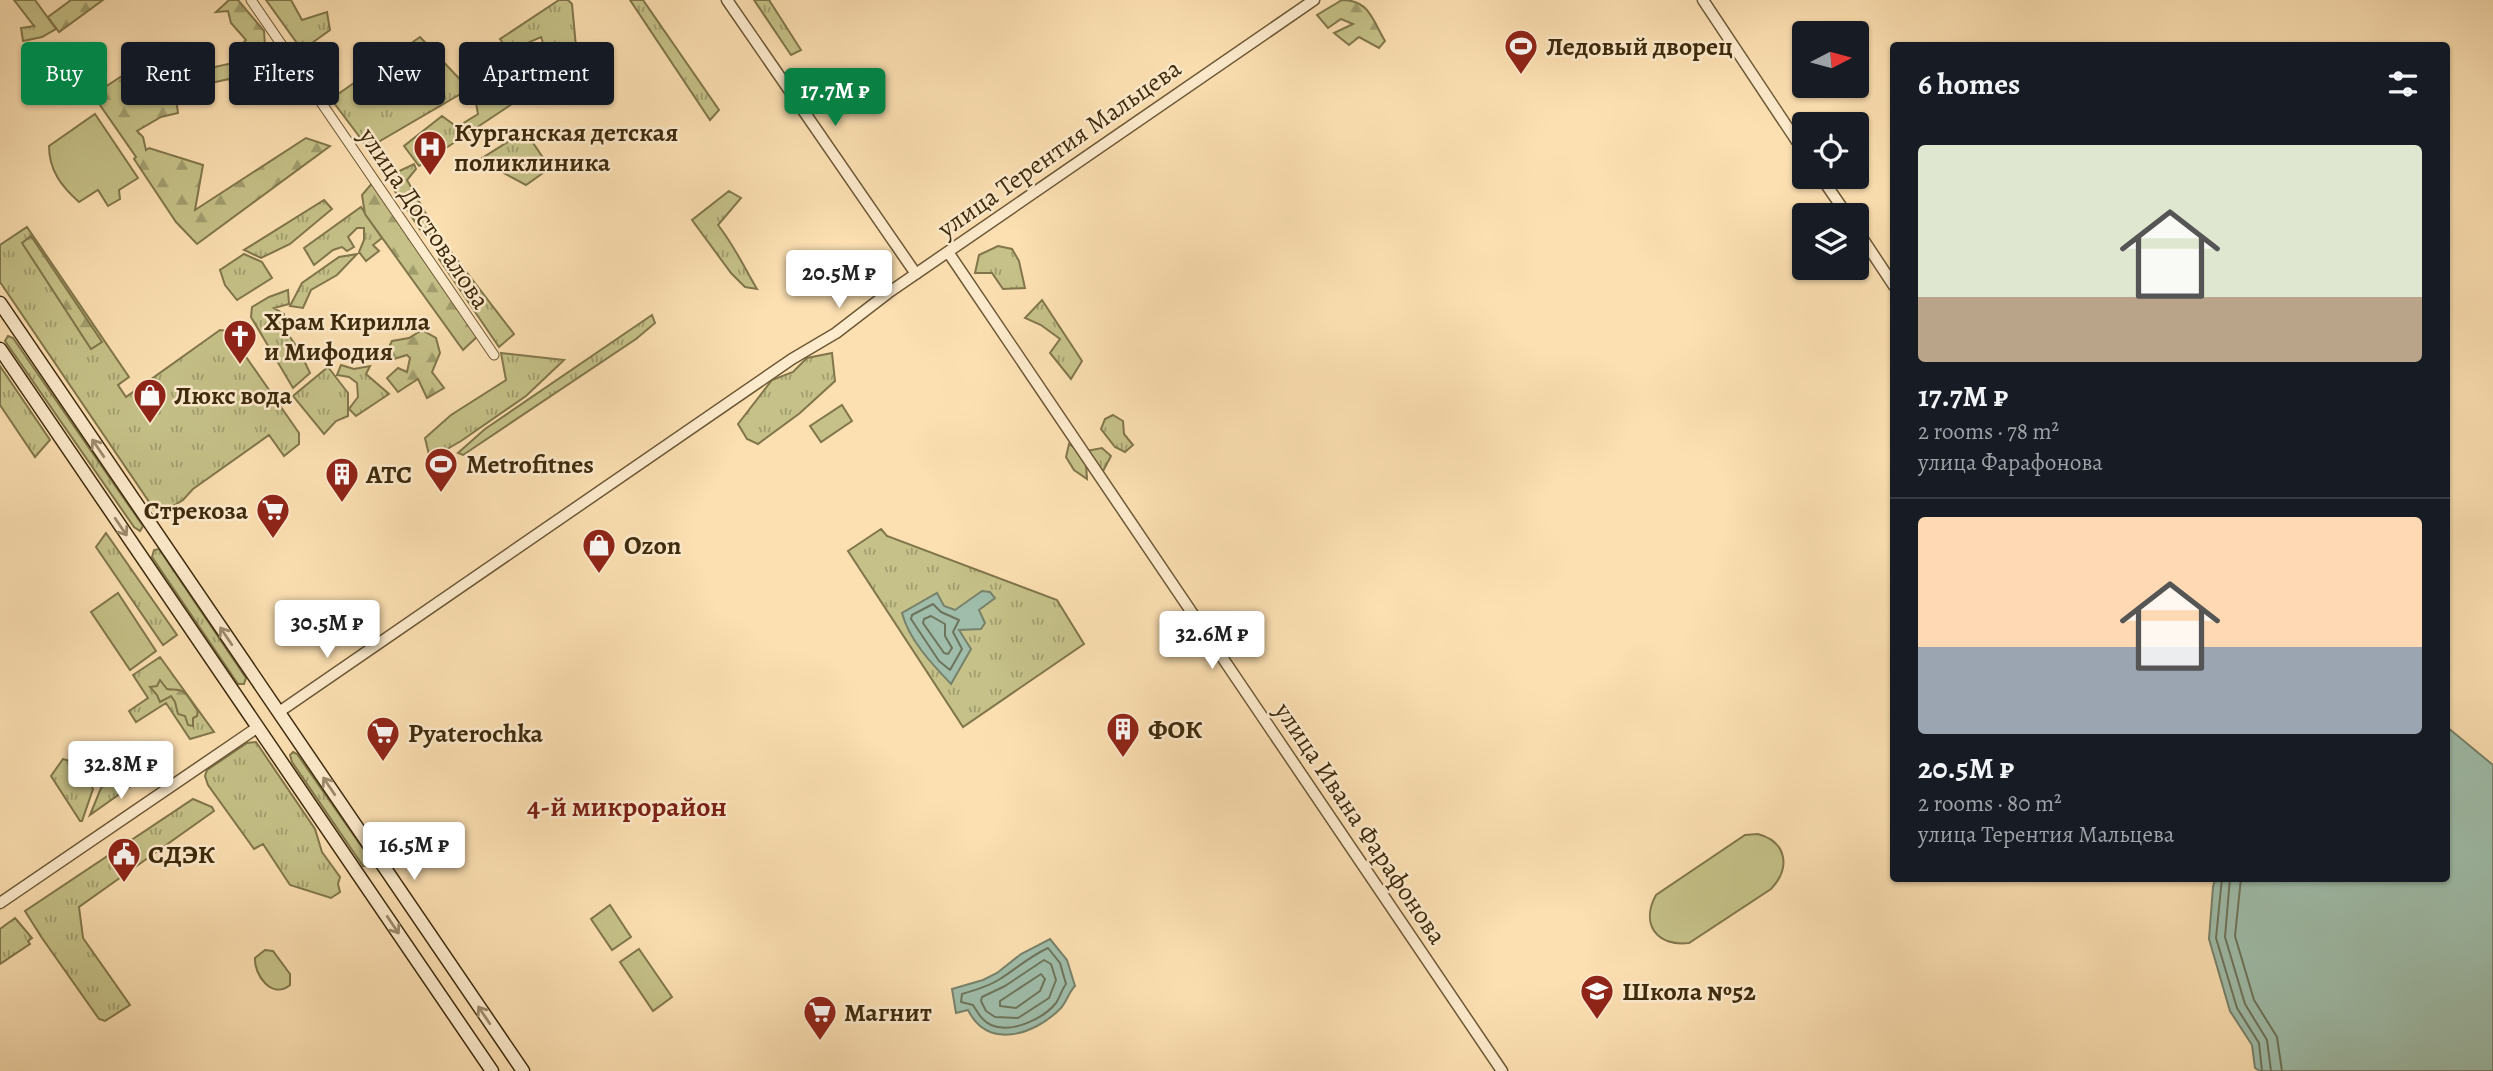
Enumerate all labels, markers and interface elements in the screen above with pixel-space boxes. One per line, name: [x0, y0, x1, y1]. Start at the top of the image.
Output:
north arrow: [1792, 21, 1869, 98]
map controls: [1792, 21, 1869, 280]
sports icon: Ледовый дворец: [1502, 27, 1540, 76]
place label: Ледовый дворец: [1546, 29, 1733, 64]
chip: Buy: [21, 42, 107, 105]
chip: Rent: [121, 42, 215, 105]
chip: Filters: [229, 42, 339, 105]
chip: New: [353, 42, 445, 105]
chip: Apartment: [459, 42, 614, 105]
street label: улица Терентия Мальцева: [930, 51, 1188, 246]
text: 6 homes: [1918, 64, 2020, 104]
icon: filters: [2384, 65, 2422, 103]
pin: 17.7M ₽: [770, 68, 900, 128]
text: 17.7M ₽: [800, 75, 870, 106]
button: locate: [1792, 112, 1869, 189]
place label: Курганская детская поликлиника: [454, 115, 678, 180]
street label: улица Достовалова: [350, 120, 498, 316]
hospital icon: Курганская детская поликлиника: [411, 128, 449, 177]
icon: home: [2107, 191, 2233, 317]
button: layers: [1792, 203, 1869, 280]
pin: 20.5M ₽: [774, 250, 904, 310]
text: 20.5M ₽: [802, 257, 876, 288]
place label: Храм Кирилла и Мифодия: [264, 304, 431, 369]
church icon: Храм Кирилла и Мифодия: [221, 317, 259, 366]
shop icon: Люкс вода: [131, 376, 169, 425]
text: 17.7M ₽: [1918, 376, 2008, 416]
place label: Люкс вода: [174, 378, 293, 413]
text: 2 rooms · 78 m²: [1918, 416, 2059, 447]
one-way arrow: [91, 439, 106, 458]
sports icon: Metrofitnes: [422, 445, 460, 494]
place label: Metrofitnes: [466, 447, 594, 482]
text: улица Фарафонова: [1918, 447, 2103, 478]
building icon: АТС: [323, 455, 361, 504]
place label: АТС: [365, 457, 412, 492]
supermarket icon: Стрекоза: [254, 491, 292, 540]
place label: Стрекоза: [144, 493, 249, 528]
one-way arrow: [114, 517, 128, 536]
shop icon: Ozon: [580, 526, 618, 575]
place label: Ozon: [624, 528, 682, 563]
icon: home: [2107, 563, 2233, 689]
pin: 30.5M ₽: [262, 600, 392, 660]
text: 30.5M ₽: [291, 607, 363, 638]
pin: 32.6M ₽: [1147, 612, 1277, 671]
text: 32.6M ₽: [1175, 618, 1249, 649]
one-way arrow: [219, 627, 233, 646]
street label: улица Ивана Фарафонова: [1266, 695, 1455, 951]
building icon: ФОК: [1104, 710, 1142, 759]
place label: ФОК: [1148, 712, 1203, 747]
supermarket icon: Pyaterochka: [364, 714, 402, 763]
place label: Pyaterochka: [408, 716, 543, 751]
pin: 32.8M ₽: [56, 742, 186, 801]
text: 32.8M ₽: [84, 748, 158, 779]
text: 20.5M ₽: [1918, 748, 2014, 788]
one-way arrow: [322, 777, 336, 796]
district label: 4-й микрорайон: [527, 788, 727, 826]
text: 2 rooms · 80 m²: [1918, 788, 2062, 819]
text: улица Терентия Мальцева: [1918, 819, 2174, 850]
pin: 16.5M ₽: [349, 822, 479, 882]
text: 16.5M ₽: [379, 829, 449, 860]
public building icon: СДЭК: [105, 835, 143, 884]
place label: СДЭК: [148, 837, 216, 872]
one-way arrow: [386, 915, 400, 934]
school or university icon: Школа №52: [1578, 972, 1616, 1021]
place label: Школа №52: [1622, 974, 1756, 1009]
supermarket icon: Магнит: [801, 993, 839, 1042]
place label: Магнит: [844, 995, 932, 1030]
one-way arrow: [477, 1005, 491, 1025]

